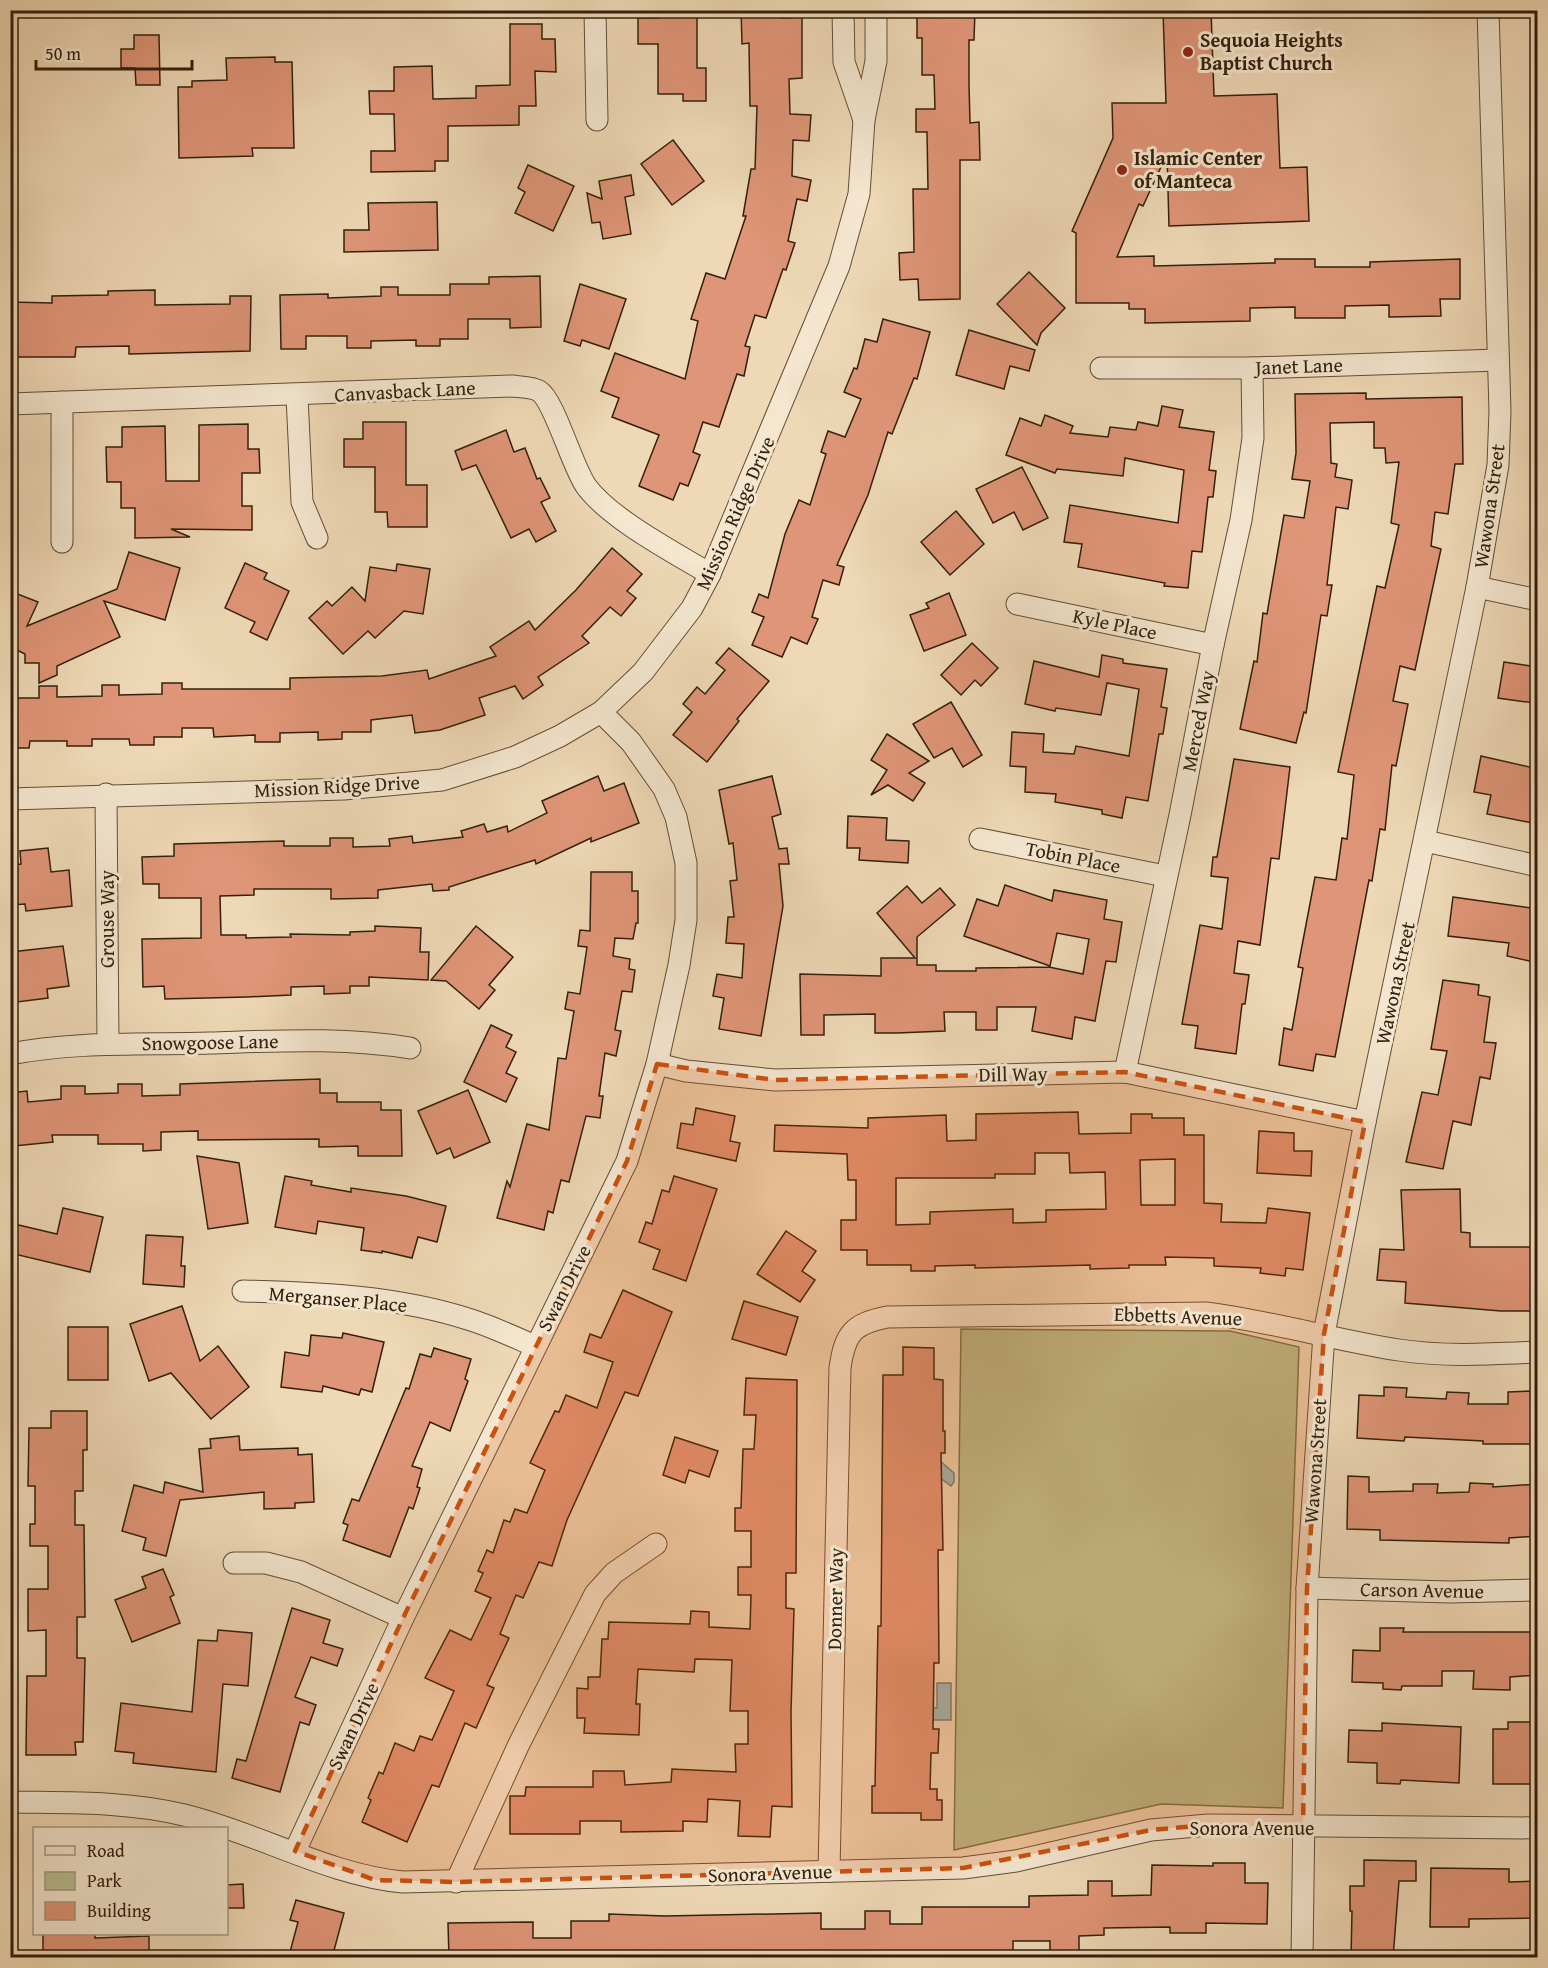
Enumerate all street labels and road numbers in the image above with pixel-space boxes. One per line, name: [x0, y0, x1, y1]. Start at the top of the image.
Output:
street label: Janet Lane: [1252, 349, 1343, 382]
street label: Canvasback Lane: [334, 372, 476, 409]
street label: Mission Ridge Drive: [688, 431, 782, 594]
street label: Wawona Street: [1465, 442, 1512, 570]
street label: Kyle Place: [1070, 600, 1160, 647]
street label: Merced Way: [1173, 668, 1222, 774]
street label: Mission Ridge Drive: [253, 767, 421, 804]
street label: Tobin Place: [1023, 833, 1123, 880]
street label: Grouse Way: [92, 870, 121, 968]
street label: Wawona Street: [1367, 919, 1422, 1047]
street label: Snowgoose Lane: [141, 1026, 279, 1057]
street label: Dill Way: [978, 1058, 1048, 1089]
street label: Swan Drive: [529, 1239, 598, 1336]
street label: Merganser Place: [268, 1278, 408, 1319]
street label: Ebbetts Avenue: [1113, 1299, 1243, 1332]
street label: Wawona Street: [1296, 1398, 1333, 1524]
street label: Donner Way: [819, 1547, 850, 1650]
street label: Carson Avenue: [1360, 1574, 1484, 1605]
street label: Swan Drive: [320, 1677, 385, 1774]
street label: Sonora Avenue: [1190, 1813, 1314, 1842]
street label: Sonora Avenue: [707, 1856, 833, 1889]

